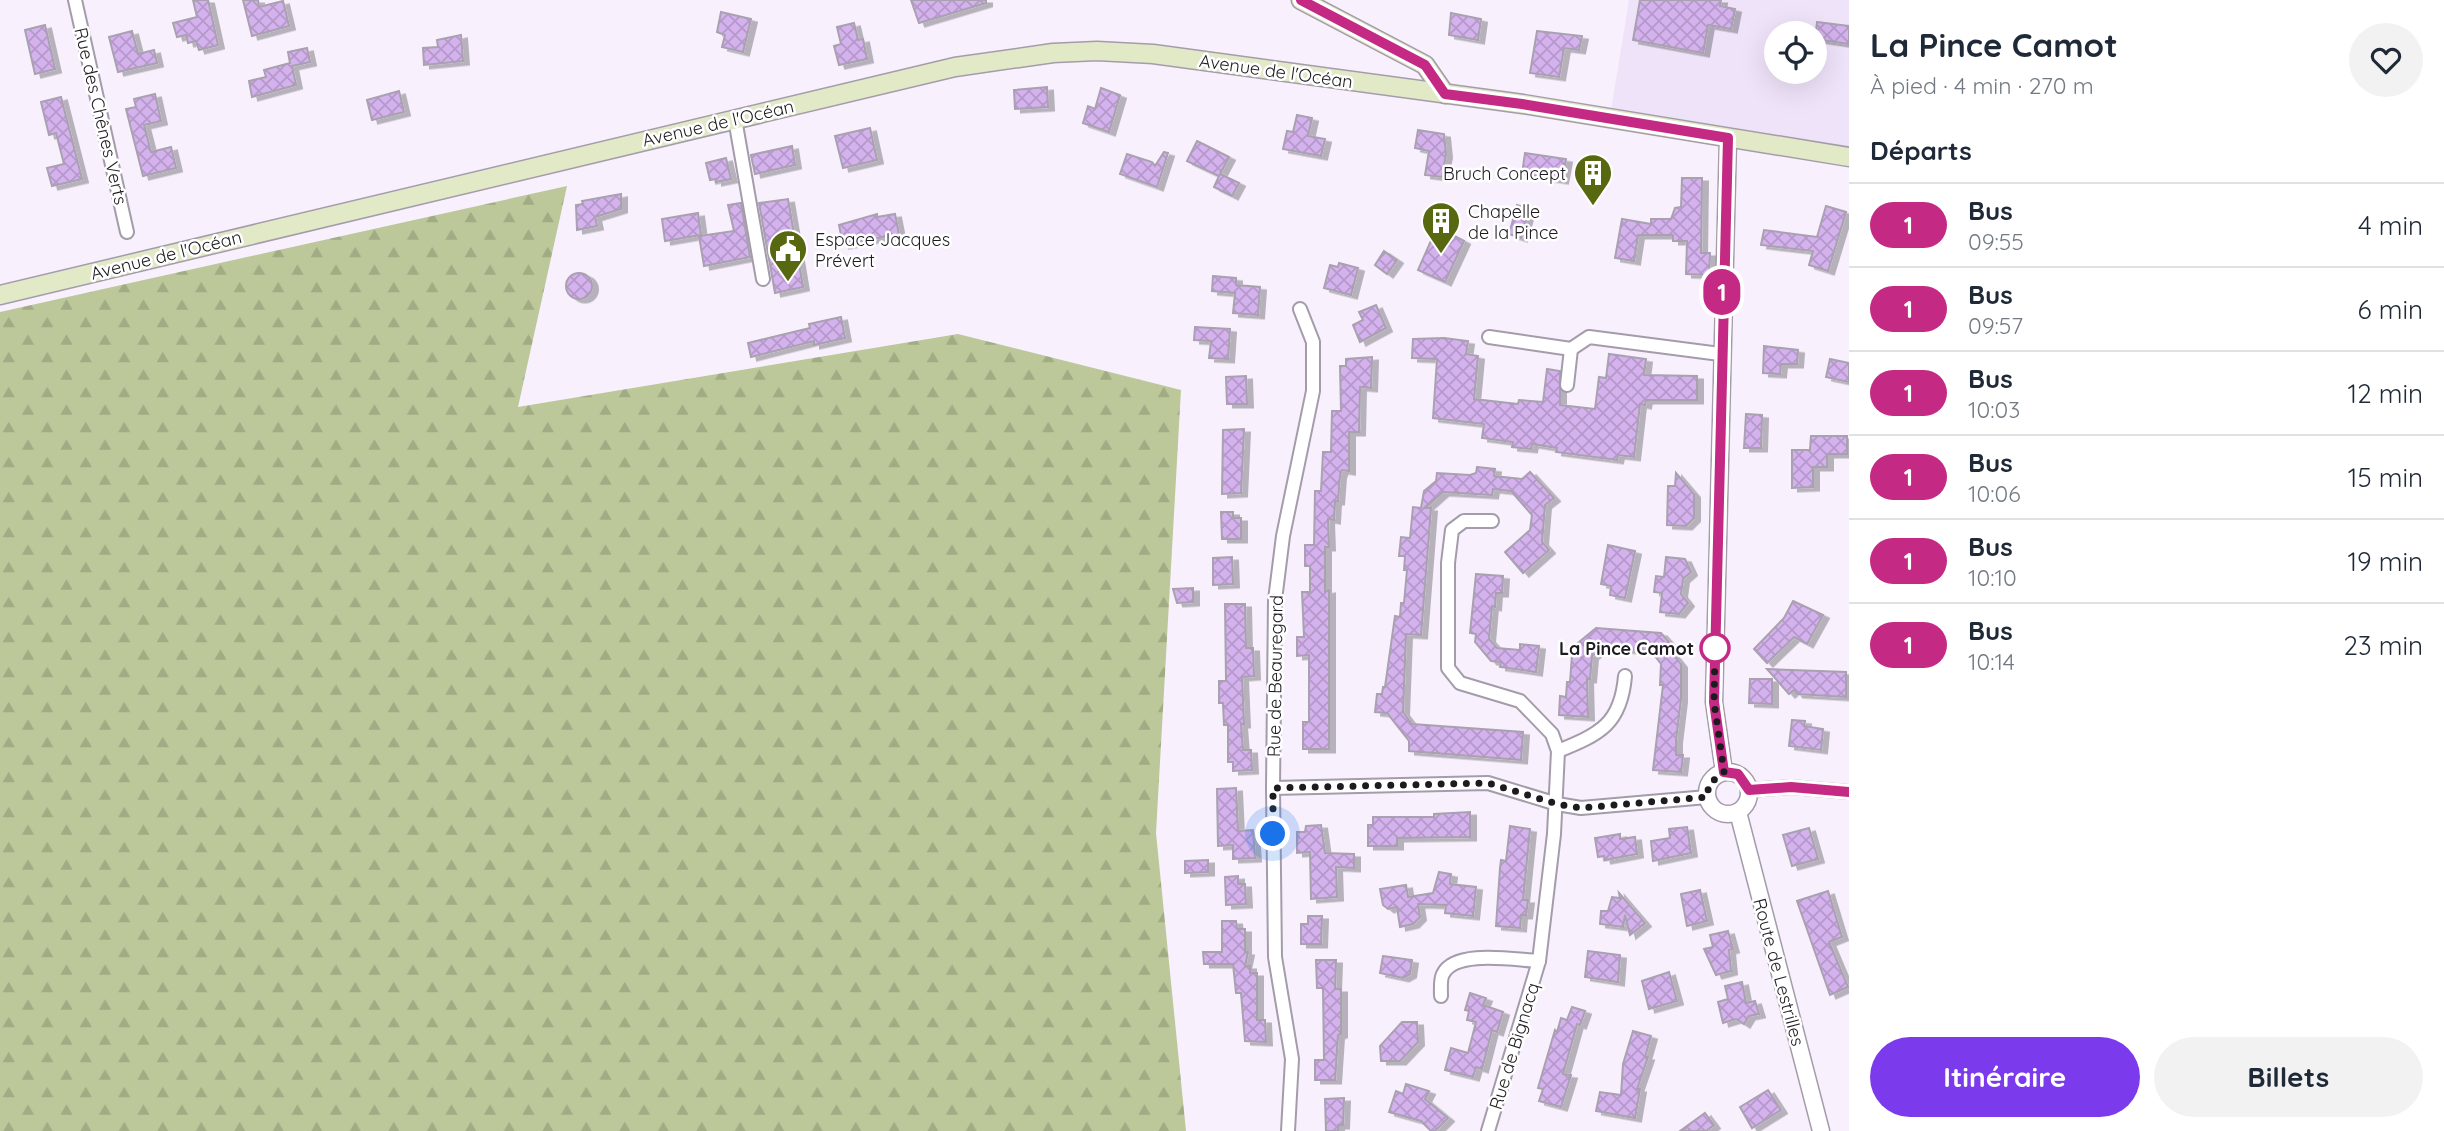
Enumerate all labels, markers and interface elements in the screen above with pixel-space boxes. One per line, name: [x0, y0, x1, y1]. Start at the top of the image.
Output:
map controls: [1764, 21, 1827, 84]
button: locate: [1764, 21, 1827, 84]
button: heart: [2349, 23, 2423, 97]
text: La Pince Camot: [1870, 24, 2118, 65]
street label: Rue des Chênes Verts: [69, 25, 133, 207]
street label: Avenue de l'Océan: [1198, 49, 1354, 93]
text: À pied · 4 min · 270 m: [1870, 71, 2094, 100]
street label: Avenue de l'Océan: [640, 94, 796, 152]
text: Départs: [1870, 134, 1972, 167]
building icon: Bruch Concept: [1572, 152, 1614, 207]
place label: Bruch Concept: [1443, 162, 1566, 185]
text: Bus: [1968, 194, 2013, 227]
building icon: Chapelle de la Pince: [1420, 200, 1462, 255]
place label: Chapelle de la Pince: [1468, 200, 1558, 244]
text: 4 min: [2358, 209, 2423, 242]
text: 1: [1904, 210, 1913, 240]
street label: Avenue de l'Océan: [88, 225, 244, 285]
text: 09:55: [1968, 227, 2024, 256]
public building icon: Espace Jacques Prévert: [767, 228, 809, 283]
place label: Espace Jacques Prévert: [815, 228, 950, 272]
line badge: 1: [1699, 269, 1745, 315]
text: 1: [1717, 277, 1727, 307]
text: Bus: [1968, 278, 2013, 311]
text: 6 min: [2358, 293, 2423, 326]
text: 1: [1904, 294, 1913, 324]
text: 09:57: [1968, 311, 2023, 340]
text: Bus: [1968, 362, 2013, 395]
text: 12 min: [2348, 377, 2423, 410]
text: 1: [1904, 378, 1913, 408]
text: 10:03: [1968, 395, 2020, 424]
text: Bus: [1968, 446, 2013, 479]
text: 15 min: [2348, 461, 2423, 494]
text: 1: [1904, 462, 1913, 492]
text: 10:06: [1968, 479, 2021, 508]
text: Bus: [1968, 530, 2013, 563]
text: 19 min: [2347, 545, 2423, 578]
text: 1: [1904, 546, 1913, 576]
text: 10:10: [1968, 563, 2017, 592]
street label: Rue de Beauregard: [1262, 595, 1288, 757]
text: Bus: [1968, 614, 2013, 647]
text: 23 min: [2344, 629, 2423, 662]
text: 1: [1904, 630, 1913, 660]
marker: La Pince Camot: [1700, 633, 1730, 663]
place label: La Pince Camot: [1559, 637, 1694, 660]
text: 10:14: [1968, 647, 2015, 676]
your location: [1255, 816, 1290, 851]
street label: Route de Lestrilles: [1748, 896, 1810, 1048]
street label: Rue de Bignacq: [1484, 980, 1544, 1112]
button: Itinéraire: [1870, 1037, 2140, 1117]
button: Billets: [2154, 1037, 2423, 1117]

